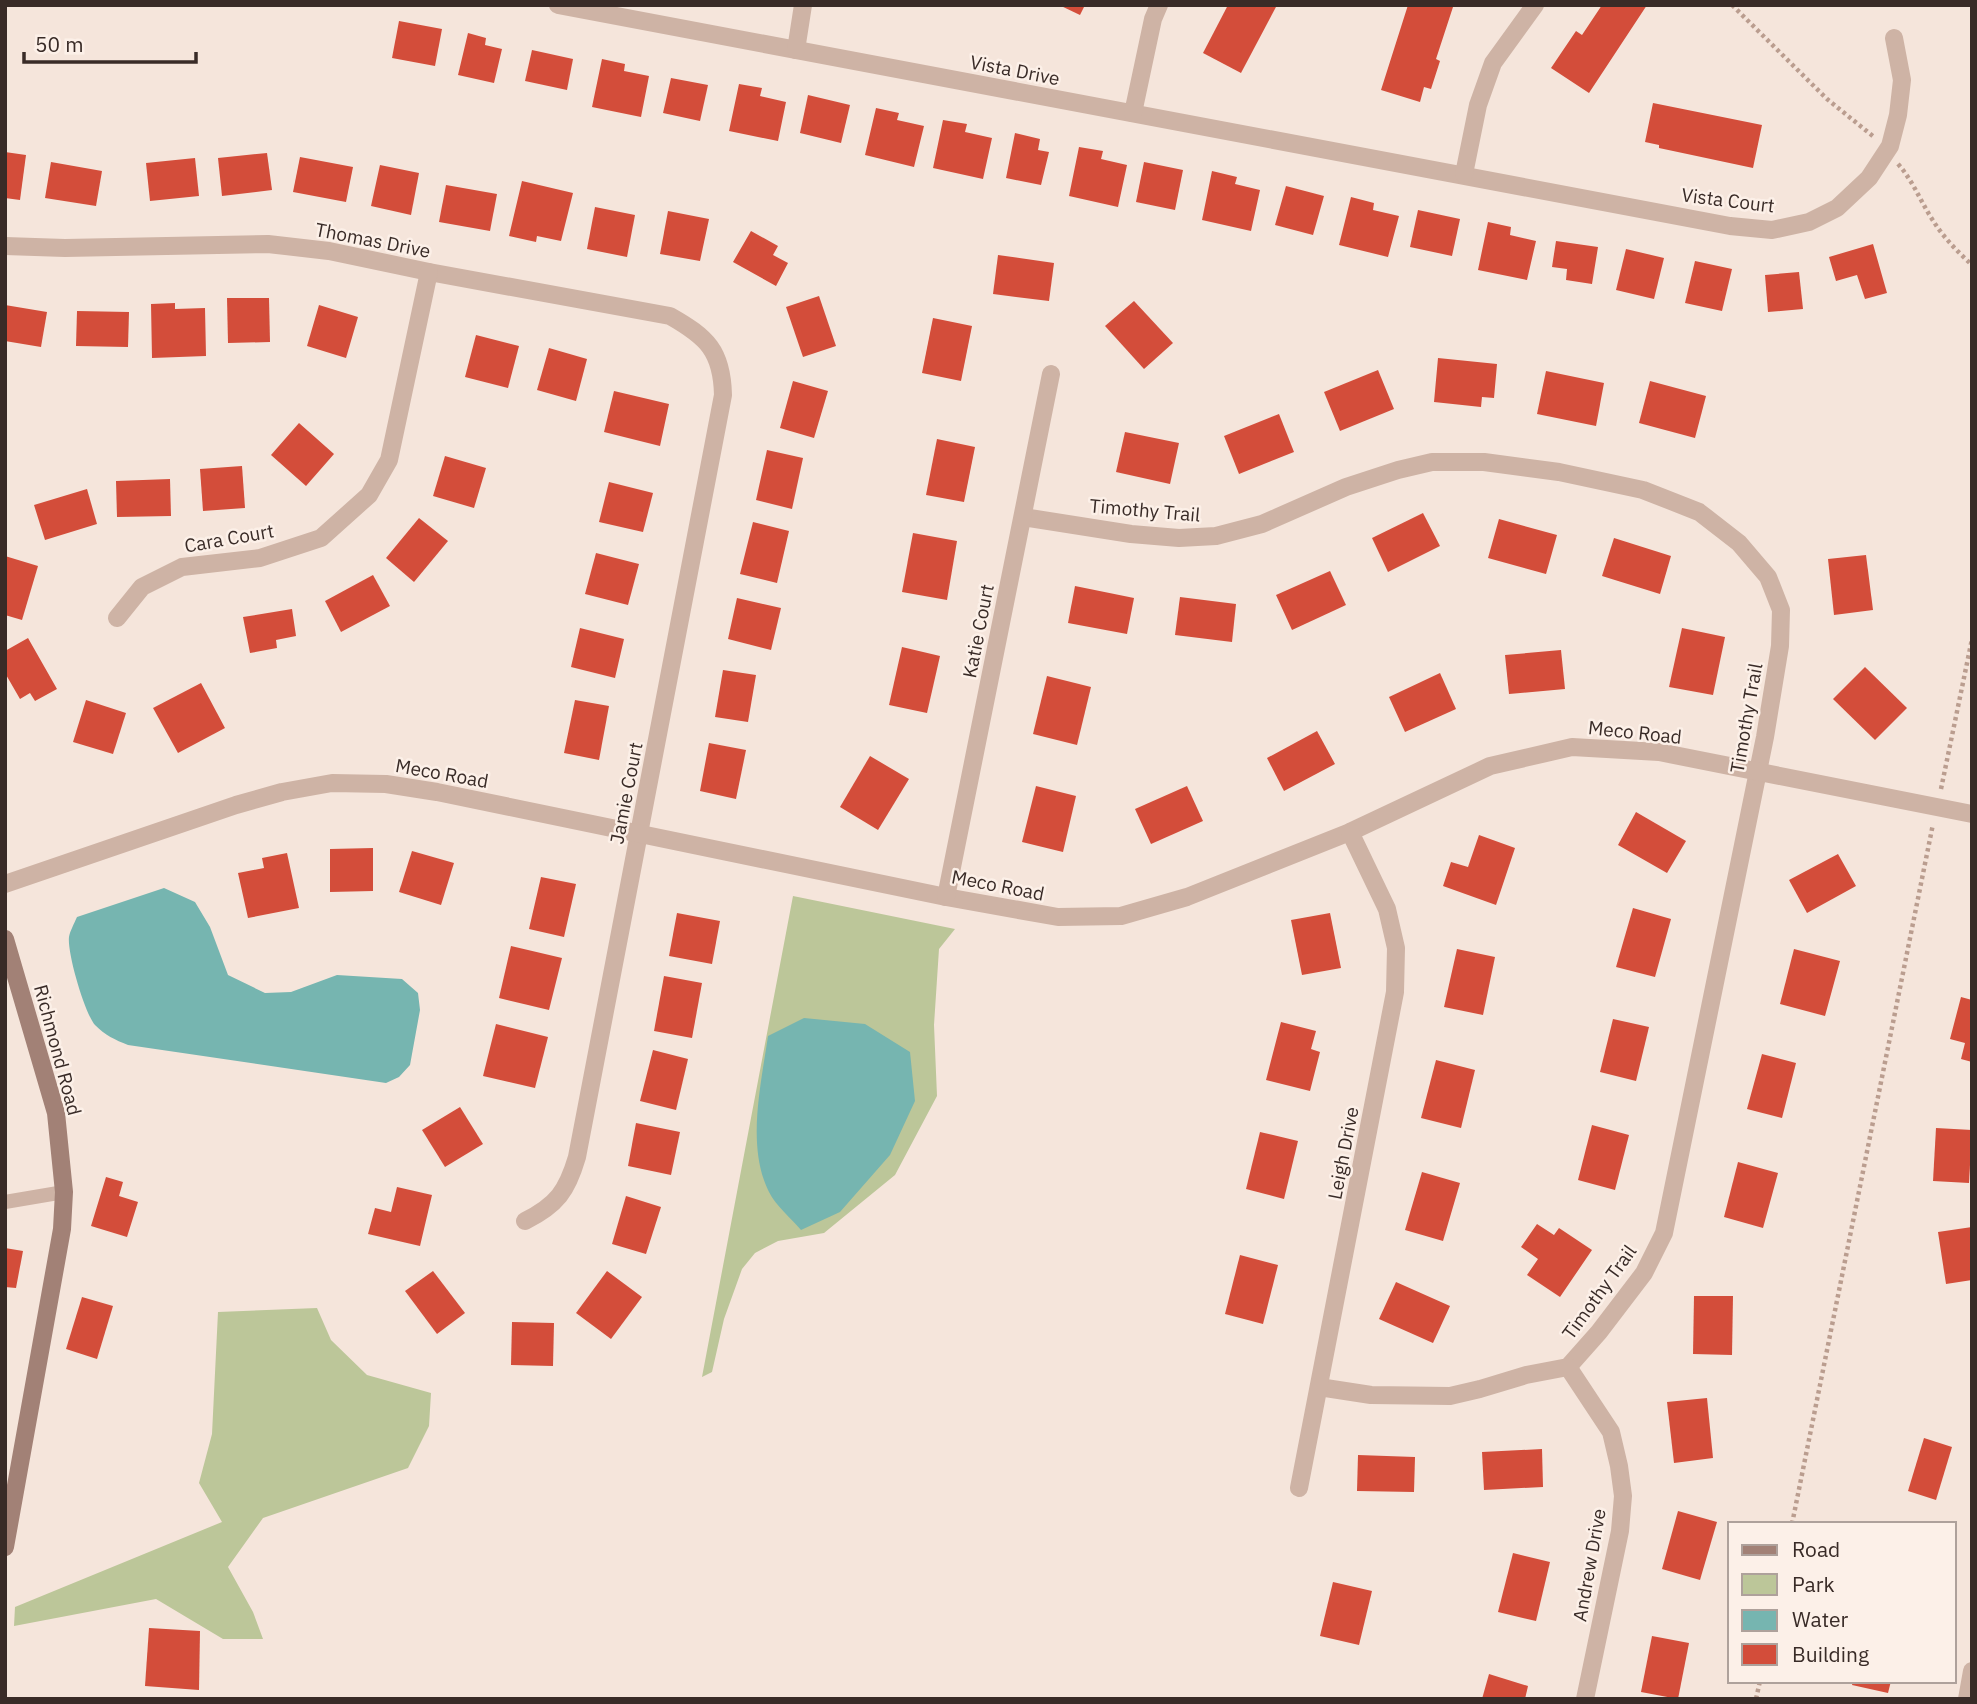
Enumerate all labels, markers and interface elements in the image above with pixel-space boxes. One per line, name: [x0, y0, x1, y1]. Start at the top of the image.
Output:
scale bar: [24, 21, 196, 65]
text: 50 m: [35, 30, 84, 58]
street label: Vista Drive: [968, 50, 1062, 90]
street label: Vista Court: [1680, 182, 1776, 218]
street label: Thomas Drive: [313, 217, 433, 263]
street label: Timothy Trail: [1089, 493, 1201, 527]
street label: Cara Court: [182, 518, 276, 558]
street label: Katie Court: [957, 582, 999, 680]
street label: Timothy Trail: [1725, 661, 1767, 775]
street label: Meco Road: [1587, 715, 1683, 749]
street label: Jamie Court: [604, 740, 648, 846]
street label: Meco Road: [394, 753, 490, 793]
street label: Meco Road: [950, 864, 1046, 906]
street label: Richmond Road: [29, 982, 87, 1118]
street label: Leigh Drive: [1322, 1105, 1364, 1201]
street label: Timothy Trail: [1557, 1240, 1641, 1344]
street label: Andrew Drive: [1567, 1507, 1611, 1623]
legend: [1728, 1522, 1956, 1683]
text: Road: [1792, 1535, 1840, 1563]
text: Park: [1792, 1570, 1835, 1598]
text: Water: [1792, 1605, 1849, 1633]
text: Building: [1792, 1640, 1869, 1668]

